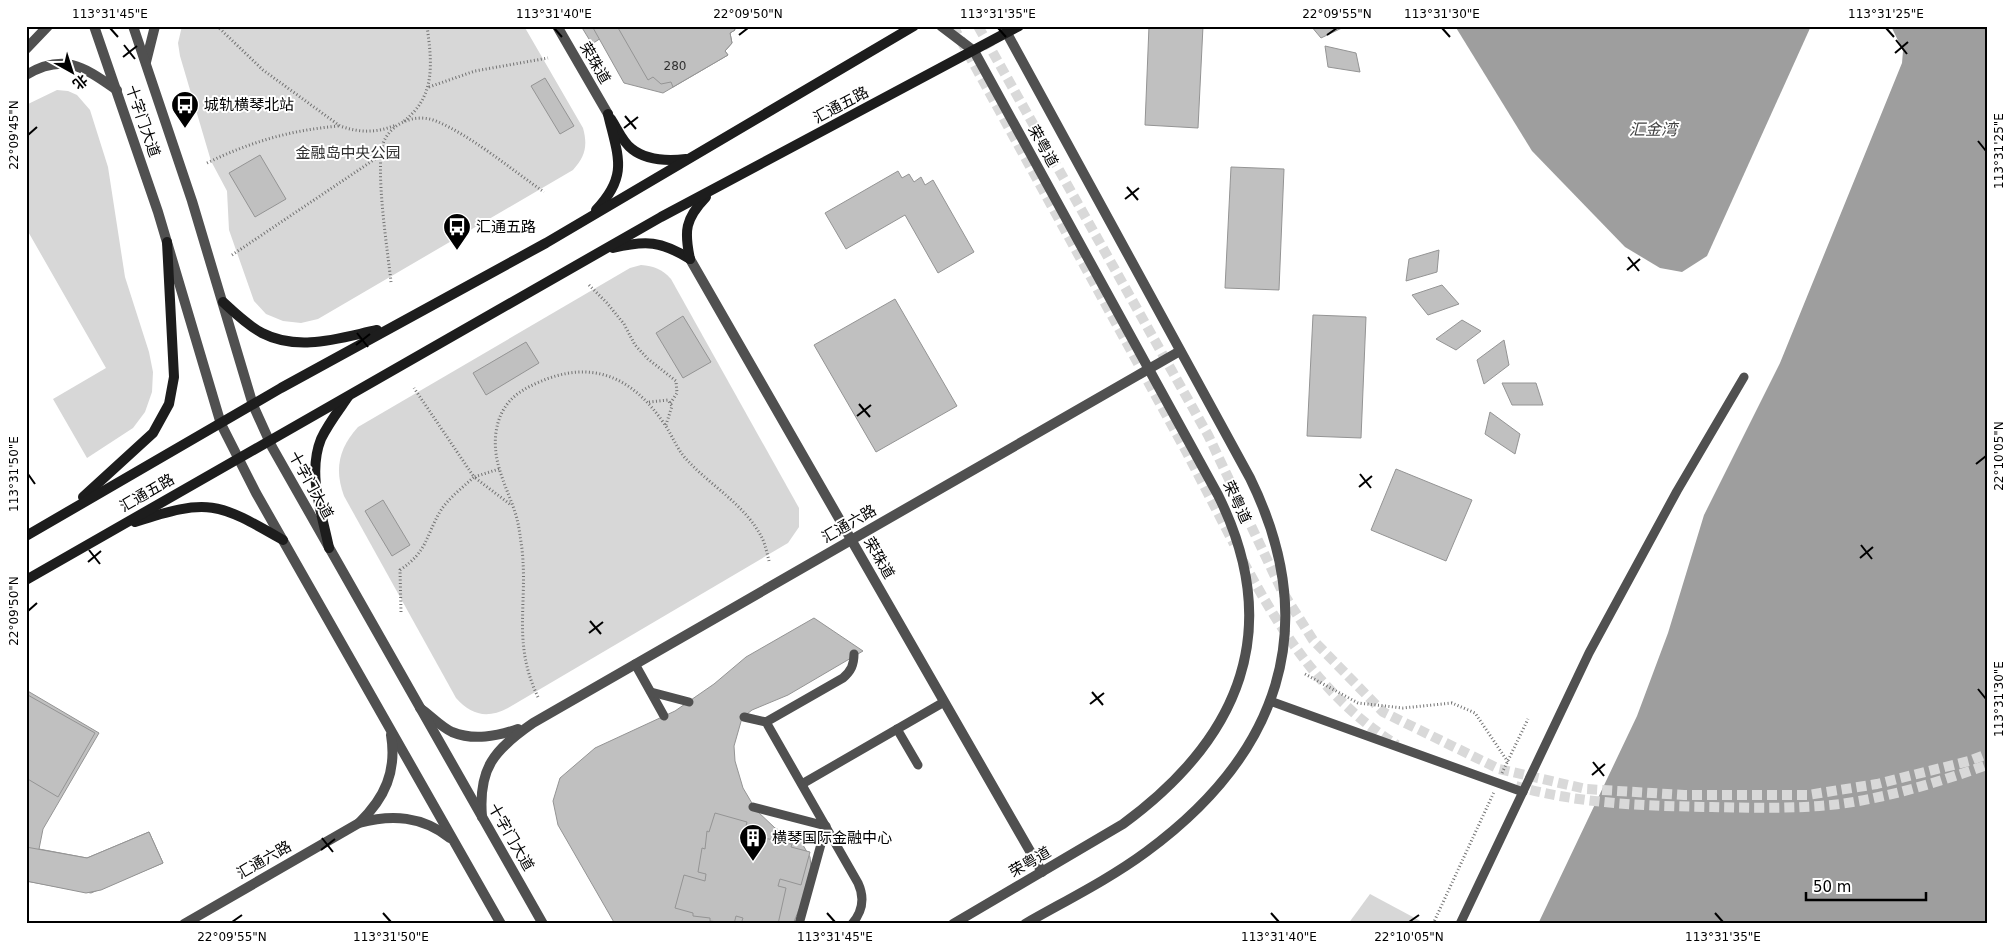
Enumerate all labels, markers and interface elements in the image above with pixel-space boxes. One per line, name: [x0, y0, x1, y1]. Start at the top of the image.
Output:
text: 113°31'45"E: [72, 7, 148, 21]
text: 113°31'40"E: [516, 7, 592, 21]
text: 22°09'50"N: [713, 7, 783, 21]
text: 113°31'35"E: [960, 7, 1036, 21]
text: 22°09'55"N: [1302, 7, 1372, 21]
text: 113°31'30"E: [1404, 7, 1480, 21]
text: 113°31'25"E: [1848, 7, 1924, 21]
street label: 荣珠道: [576, 39, 614, 87]
north arrow: [48, 48, 98, 98]
house number: 280: [664, 59, 686, 73]
text: 北: [70, 71, 91, 93]
street label: 十字门大道: [122, 83, 164, 159]
street label: 汇通五路: [810, 83, 872, 127]
bus stop icon: 城轨横琴北站: [170, 90, 200, 129]
place label: 城轨横琴北站: [204, 96, 294, 114]
text: 22°09'45"N: [7, 100, 21, 170]
text: 113°31'25"E: [1992, 113, 2006, 189]
water label: 汇金湾: [1629, 120, 1680, 139]
street label: 荣粤道: [1024, 122, 1062, 170]
park label: 金融岛中央公园: [295, 144, 401, 162]
bus stop icon: 汇通五路: [442, 212, 472, 251]
place label: 汇通五路: [476, 218, 536, 236]
text: 22°10'05"N: [1992, 421, 2006, 491]
text: 113°31'50"E: [7, 436, 21, 512]
street label: 十字门大道: [285, 448, 337, 522]
street label: 汇通五路: [117, 470, 177, 516]
street label: 荣粤道: [1219, 478, 1255, 526]
street label: 汇通六路: [819, 501, 879, 547]
street label: 荣珠道: [860, 534, 898, 582]
text: 22°09'50"N: [7, 576, 21, 646]
text: 113°31'30"E: [1992, 661, 2006, 737]
street label: 十字门大道: [484, 800, 538, 874]
building icon: 横琴国际金融中心: [738, 823, 768, 862]
place label: 横琴国际金融中心: [772, 829, 892, 847]
street label: 汇通六路: [234, 837, 294, 883]
street label: 荣粤道: [1006, 843, 1054, 881]
scale bar: [1806, 870, 1926, 902]
text: 50 m: [1813, 878, 1851, 896]
text: 22°09'55"N: [197, 930, 267, 944]
text: 113°31'50"E: [353, 930, 429, 944]
text: 113°31'45"E: [797, 930, 873, 944]
text: 113°31'40"E: [1241, 930, 1317, 944]
text: 22°10'05"N: [1374, 930, 1444, 944]
text: 113°31'35"E: [1685, 930, 1761, 944]

